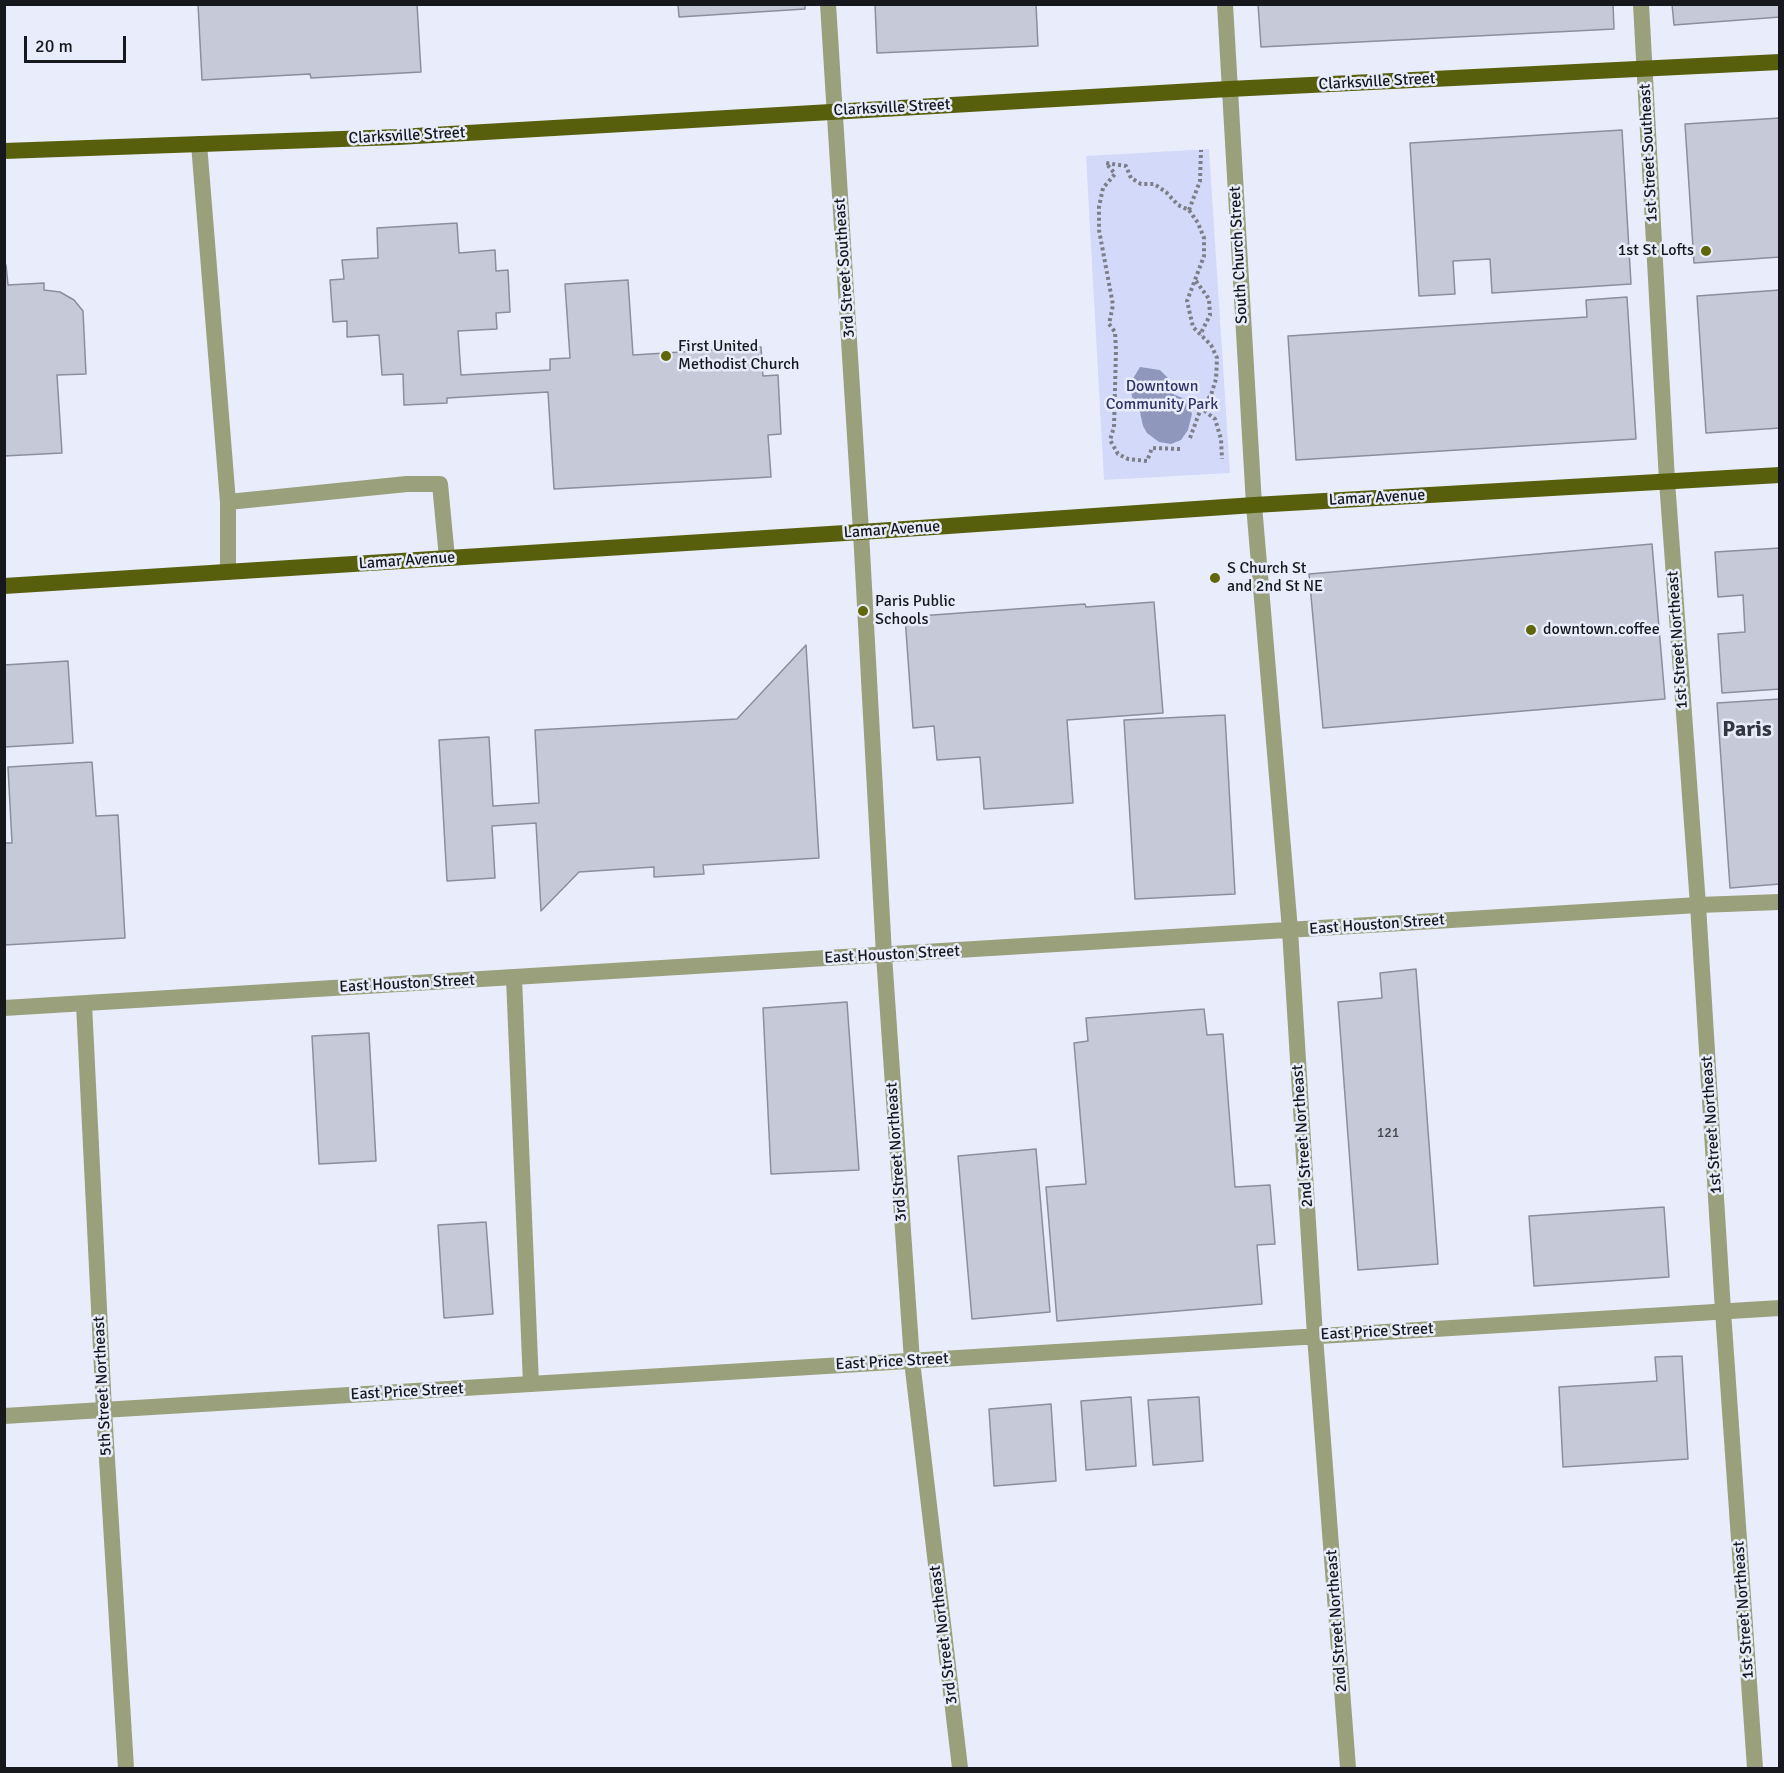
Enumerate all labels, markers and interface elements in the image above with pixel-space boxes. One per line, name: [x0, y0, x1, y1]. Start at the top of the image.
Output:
scale bar: [27, 24, 129, 62]
text: 20 m: [35, 35, 73, 57]
street label: Clarksville Street: [1318, 69, 1436, 95]
street label: 1st Street Southeast: [1636, 83, 1662, 223]
street label: Clarksville Street: [833, 95, 951, 121]
street label: Clarksville Street: [348, 123, 466, 149]
street label: South Church Street: [1226, 186, 1252, 324]
street label: 3rd Street Southeast: [831, 197, 859, 339]
place label: 1st St Lofts: [1618, 241, 1694, 261]
marker: 1st St Lofts: [1699, 244, 1713, 258]
place label: First United Methodist Church: [678, 337, 799, 375]
marker: First United Methodist Church: [659, 349, 673, 363]
park label: Downtown Community Park: [1106, 377, 1218, 415]
street label: Lamar Avenue: [1328, 486, 1426, 510]
street label: Lamar Avenue: [843, 517, 941, 543]
street label: Lamar Avenue: [358, 548, 456, 574]
place label: S Church St and 2nd St NE: [1227, 559, 1323, 597]
street label: 1st Street Northeast: [1664, 570, 1692, 710]
marker: S Church St and 2nd St NE: [1208, 571, 1222, 585]
place label: Paris Public Schools: [875, 592, 955, 630]
marker: Paris Public Schools: [856, 604, 870, 618]
place label: downtown.coffee: [1543, 620, 1660, 640]
marker: downtown.coffee: [1524, 623, 1538, 637]
district label: Paris: [1722, 717, 1772, 743]
street label: East Houston Street: [1309, 911, 1445, 939]
street label: East Houston Street: [824, 942, 960, 968]
street label: East Houston Street: [339, 971, 475, 997]
street label: 1st Street Northeast: [1698, 1055, 1726, 1195]
street label: 2nd Street Northeast: [1288, 1064, 1318, 1208]
street label: 3rd Street Northeast: [883, 1081, 911, 1223]
house number: 121: [1377, 1125, 1399, 1141]
street label: 5th Street Northeast: [90, 1316, 116, 1456]
street label: East Price Street: [1320, 1319, 1434, 1345]
street label: East Price Street: [835, 1349, 949, 1375]
street label: East Price Street: [350, 1379, 464, 1405]
street label: 1st Street Northeast: [1730, 1540, 1758, 1680]
street label: 2nd Street Northeast: [1322, 1549, 1352, 1693]
street label: 3rd Street Northeast: [926, 1564, 962, 1706]

